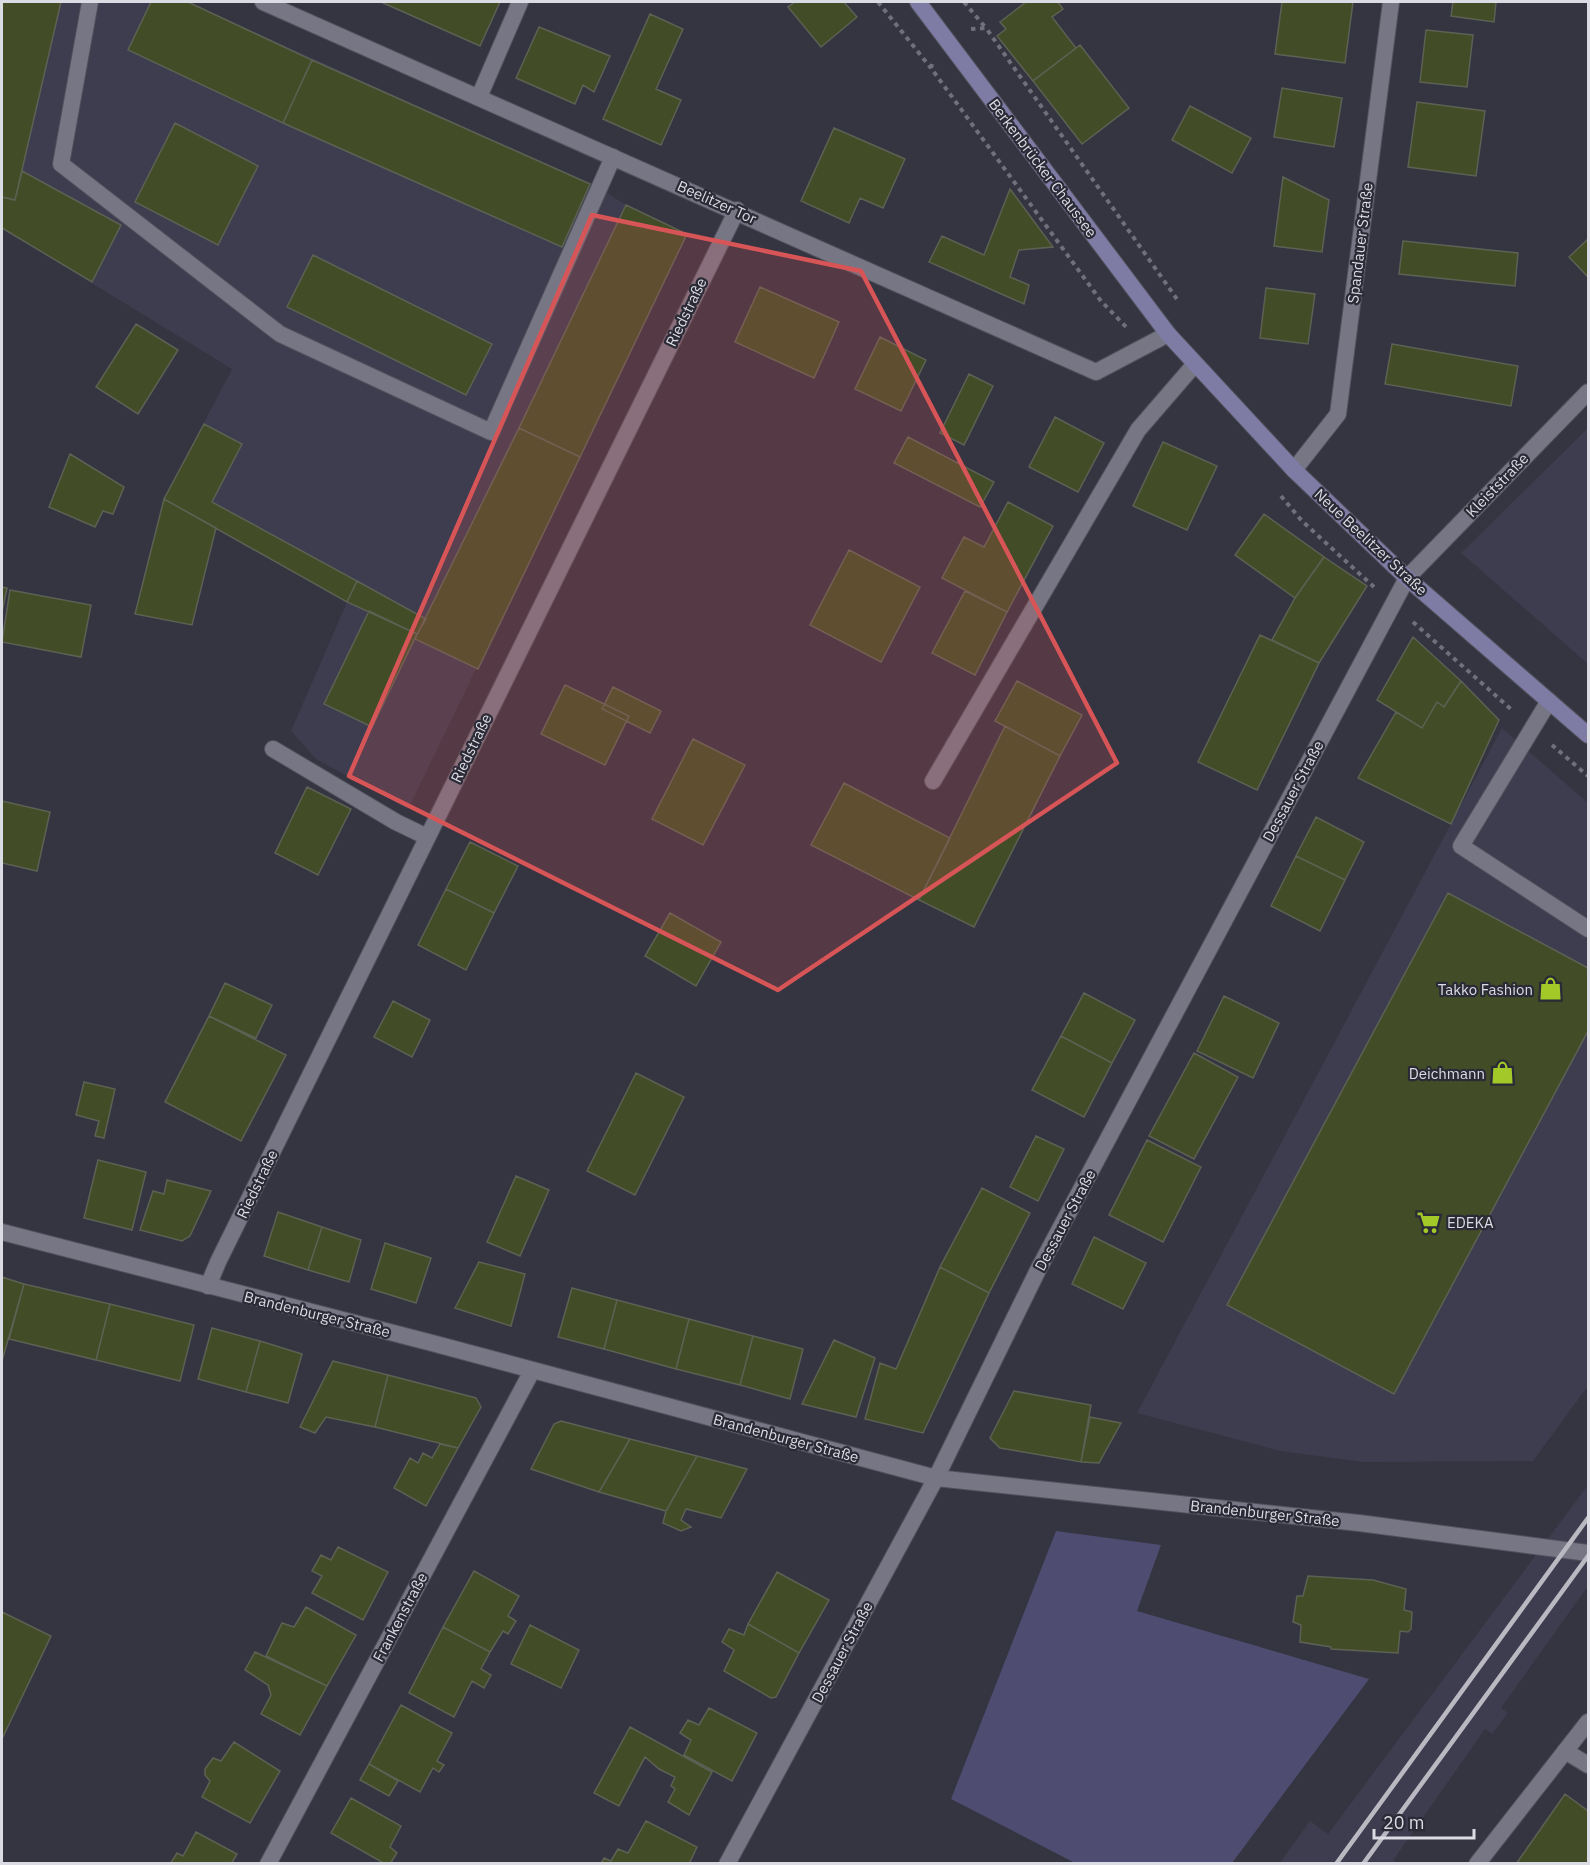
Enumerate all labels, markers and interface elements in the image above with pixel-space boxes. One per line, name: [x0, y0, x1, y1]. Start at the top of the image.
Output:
street label: Berkenbrücker Chaussee: [985, 95, 1101, 241]
street label: Beelitzer Tor: [674, 176, 760, 228]
street label: Spandauer Straße: [1343, 181, 1377, 305]
street label: Riedstraße: [661, 275, 711, 349]
street label: Kleiststraße: [1462, 449, 1532, 521]
street label: Neue Beelitzer Straße: [1310, 485, 1432, 599]
street label: Riedstraße: [446, 711, 496, 785]
street label: Dessauer Straße: [1258, 737, 1328, 845]
shop icon: Takko Fashion: [1538, 976, 1564, 1002]
place label: Takko Fashion: [1438, 980, 1533, 999]
shop icon: Deichmann: [1490, 1060, 1516, 1086]
place label: Deichmann: [1409, 1064, 1485, 1083]
street label: Riedstraße: [232, 1147, 282, 1221]
street label: Dessauer Straße: [1030, 1166, 1100, 1274]
supermarket icon: EDEKA: [1416, 1209, 1442, 1235]
place label: EDEKA: [1447, 1213, 1494, 1232]
street label: Brandenburger Straße: [242, 1287, 392, 1341]
street label: Brandenburger Straße: [711, 1409, 861, 1467]
street label: Brandenburger Straße: [1189, 1496, 1341, 1530]
street label: Frankenstraße: [369, 1569, 431, 1665]
street label: Dessauer Straße: [807, 1598, 877, 1706]
scale bar: [1374, 1802, 1474, 1840]
text: 20 m: [1383, 1811, 1425, 1834]

